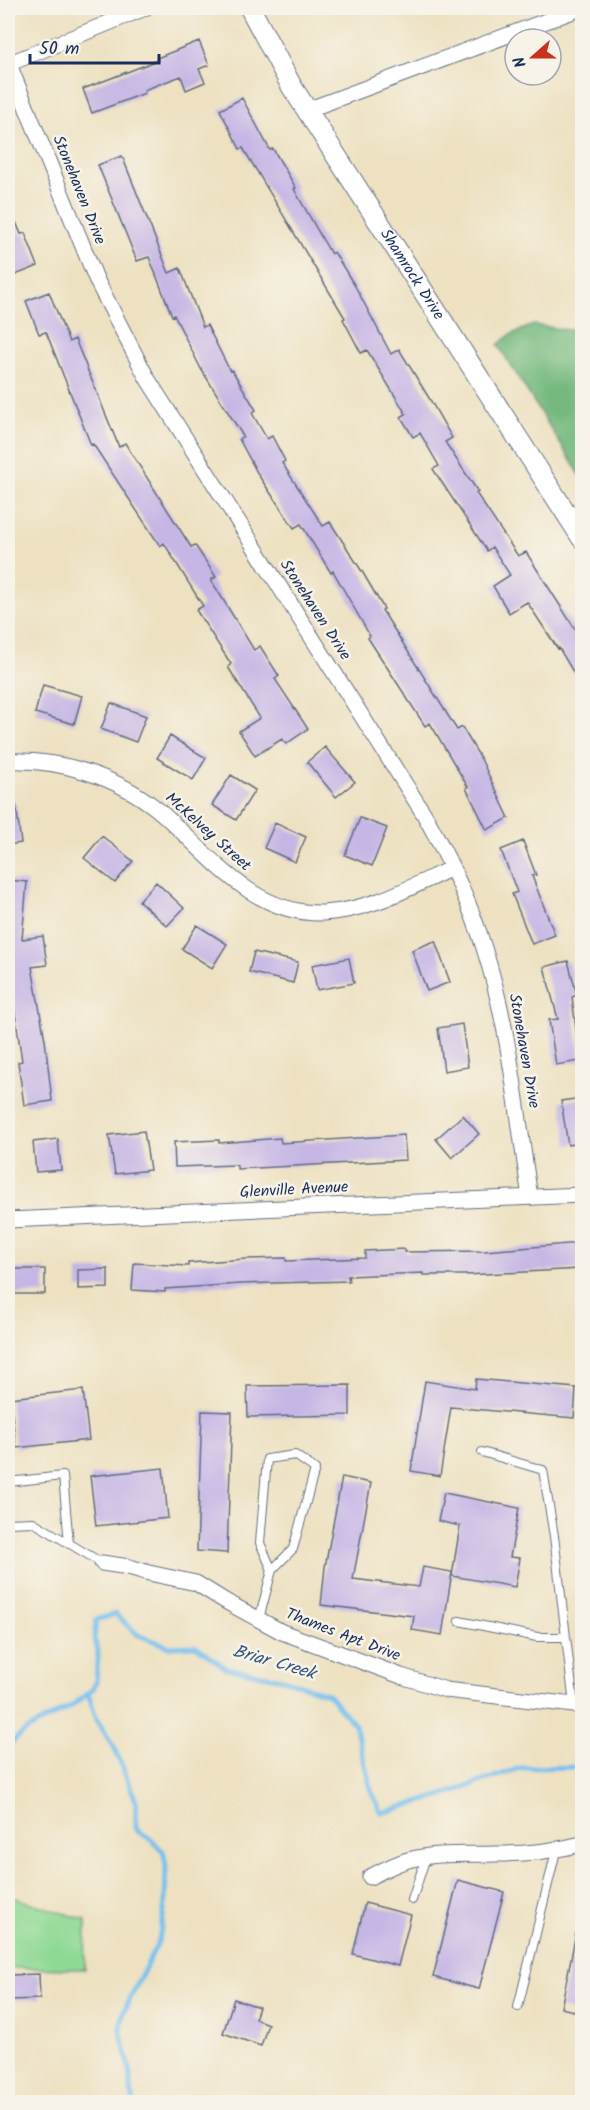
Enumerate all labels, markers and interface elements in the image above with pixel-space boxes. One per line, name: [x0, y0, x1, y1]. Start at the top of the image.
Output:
scale bar: [30, 27, 159, 65]
north arrow: [503, 27, 563, 87]
text: 50 m: [39, 35, 79, 64]
text: N: [507, 53, 534, 71]
street label: Stonehaven Drive: [46, 132, 112, 248]
street label: Shamrock Drive: [374, 224, 451, 325]
street label: Stonehaven Drive: [273, 555, 357, 665]
street label: McKelvey Street: [159, 786, 257, 878]
street label: Stonehaven Drive: [502, 992, 546, 1110]
street label: Glenville Avenue: [239, 1175, 349, 1205]
street label: Thames Apt Drive: [282, 1602, 404, 1668]
water label: Briar Creek: [229, 1637, 321, 1689]

